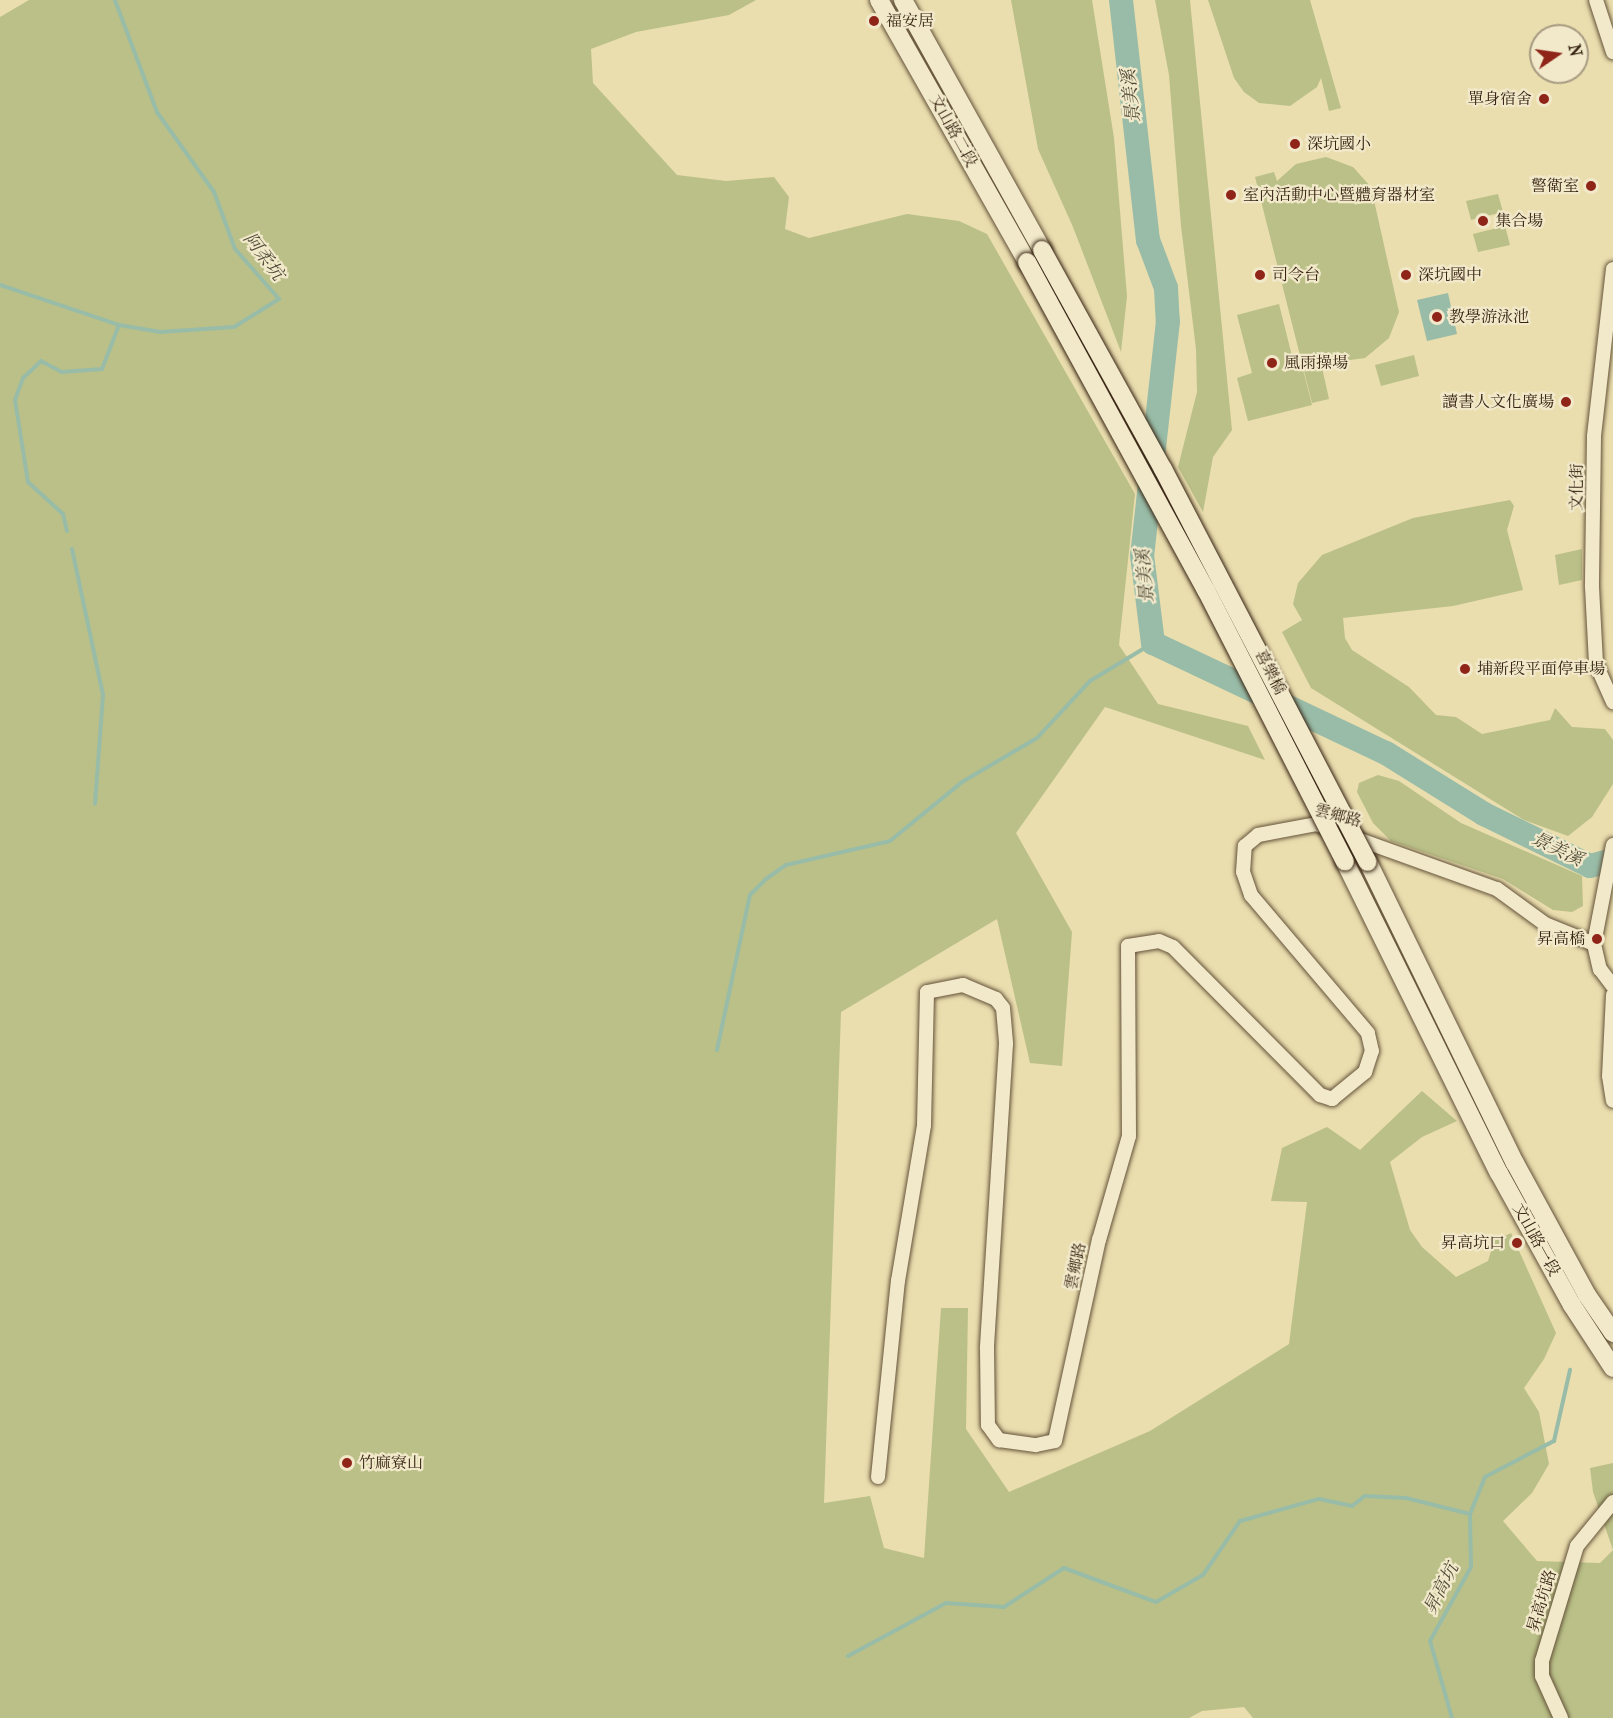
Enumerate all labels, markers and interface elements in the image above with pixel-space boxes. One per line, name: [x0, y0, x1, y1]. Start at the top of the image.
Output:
place label: 福安居: [886, 11, 934, 31]
marker: 福安居: [867, 14, 881, 28]
north arrow: [1529, 24, 1589, 84]
text: N: [1564, 42, 1586, 58]
water label: 景美溪: [1118, 68, 1146, 124]
place label: 單身宿舍: [1468, 89, 1532, 109]
street label: 文山路二段: [925, 91, 981, 171]
marker: 單身宿舍: [1537, 92, 1551, 106]
place label: 深坑國小: [1307, 134, 1371, 154]
marker: 深坑國小: [1288, 137, 1302, 151]
place label: 警衛室: [1531, 176, 1579, 196]
marker: 警衛室: [1584, 179, 1598, 193]
place label: 室內活動中心暨體育器材室: [1243, 185, 1435, 205]
marker: 室內活動中心暨體育器材室: [1224, 188, 1238, 202]
place label: 集合場: [1495, 211, 1543, 231]
marker: 集合場: [1476, 214, 1490, 228]
water label: 阿柔坑: [238, 229, 288, 285]
place label: 司令台: [1272, 265, 1320, 285]
place label: 深坑國中: [1418, 265, 1482, 285]
marker: 司令台: [1253, 268, 1267, 282]
marker: 深坑國中: [1399, 268, 1413, 282]
place label: 教學游泳池: [1449, 307, 1529, 327]
marker: 教學游泳池: [1430, 310, 1444, 324]
place label: 風雨操場: [1284, 353, 1348, 373]
marker: 風雨操場: [1265, 356, 1279, 370]
place label: 讀書人文化廣場: [1442, 392, 1554, 412]
marker: 讀書人文化廣場: [1559, 395, 1573, 409]
street label: 文化街: [1567, 463, 1587, 511]
water label: 景美溪: [1133, 548, 1159, 604]
street label: 喜樂橋: [1251, 646, 1289, 698]
place label: 埔新段平面停車場: [1477, 659, 1605, 679]
marker: 埔新段平面停車場: [1458, 662, 1472, 676]
street label: 雲鄉路: [1312, 801, 1364, 831]
water label: 景美溪: [1528, 828, 1586, 872]
place label: 昇高橋: [1537, 929, 1585, 949]
marker: 昇高橋: [1590, 932, 1604, 946]
street label: 文山路一段: [1508, 1200, 1564, 1280]
place label: 昇高坑口: [1441, 1233, 1505, 1253]
marker: 昇高坑口: [1510, 1236, 1524, 1250]
street label: 雲鄉路: [1062, 1241, 1090, 1291]
place label: 竹麻寮山: [359, 1453, 423, 1473]
marker: 竹麻寮山: [340, 1456, 354, 1470]
water label: 昇高坑: [1420, 1560, 1464, 1618]
street label: 昇高坑路: [1523, 1568, 1561, 1634]

